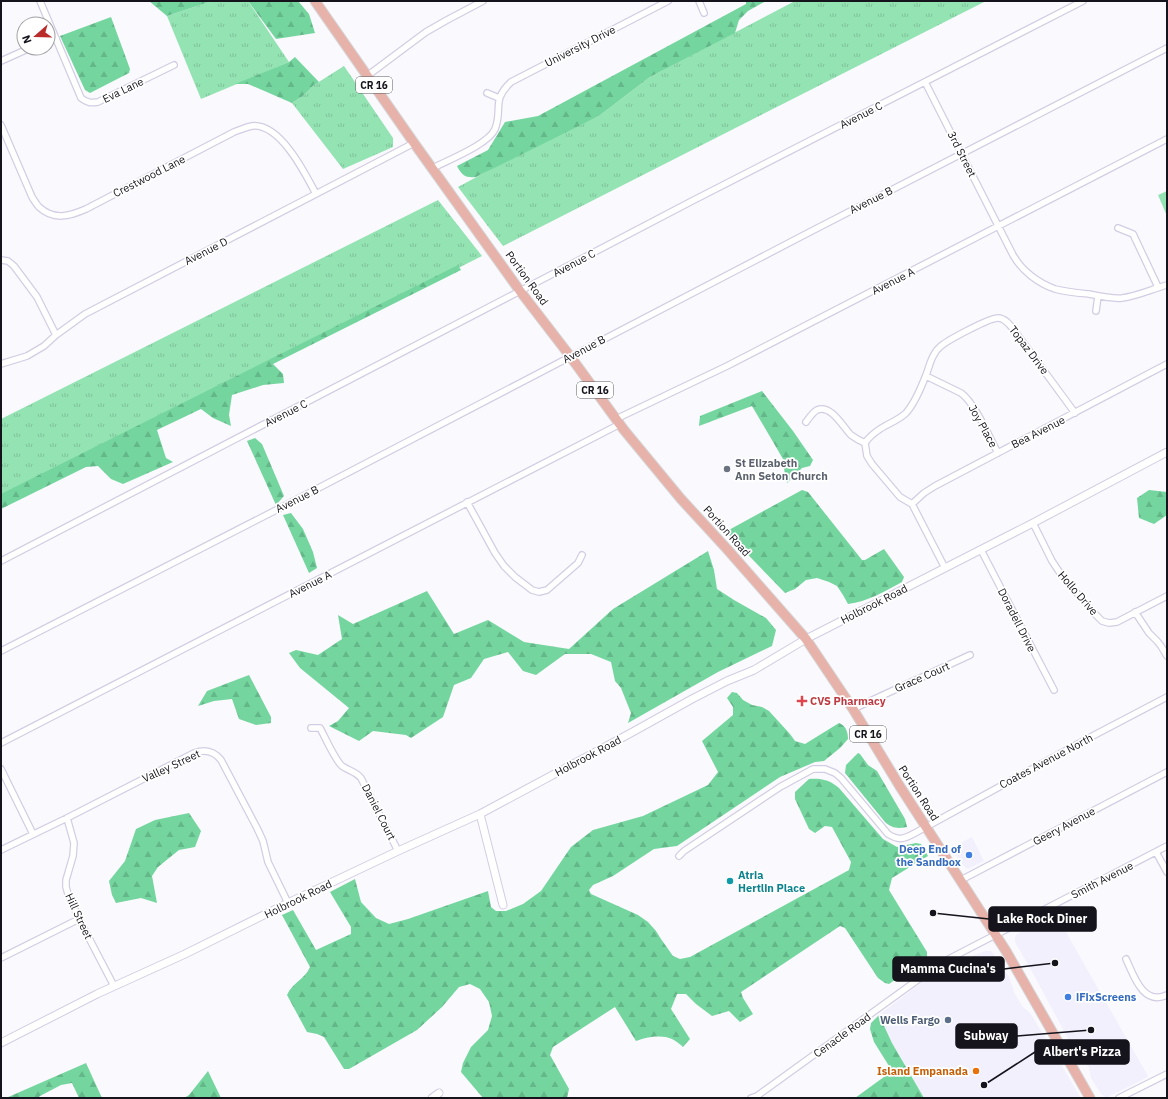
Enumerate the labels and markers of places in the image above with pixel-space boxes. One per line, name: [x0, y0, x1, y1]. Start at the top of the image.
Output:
place label: St Elizabeth Ann Seton Church: [735, 456, 828, 483]
marker: St Elizabeth Ann Seton Church: [722, 464, 732, 474]
place label: CVS Pharmacy: [810, 694, 886, 708]
marker: CVS Pharmacy: [797, 696, 807, 706]
place label: Deep End of the Sandbox: [896, 842, 961, 869]
marker: Deep End of the Sandbox: [964, 850, 974, 860]
place label: Atria Hertlin Place: [738, 868, 805, 895]
marker: Atria Hertlin Place: [725, 876, 735, 886]
callout: Lake Rock Diner: [989, 907, 1096, 931]
callout: Mamma Cucina's: [893, 957, 1004, 981]
place label: iFixScreens: [1076, 990, 1137, 1004]
marker: iFixScreens: [1063, 992, 1073, 1002]
place label: Wells Fargo: [880, 1013, 940, 1027]
marker: Wells Fargo: [943, 1015, 953, 1025]
callout: Subway: [956, 1024, 1017, 1048]
callout: Albert's Pizza: [1035, 1040, 1129, 1064]
place label: Island Empanada: [877, 1064, 968, 1078]
marker: Island Empanada: [971, 1066, 981, 1076]

